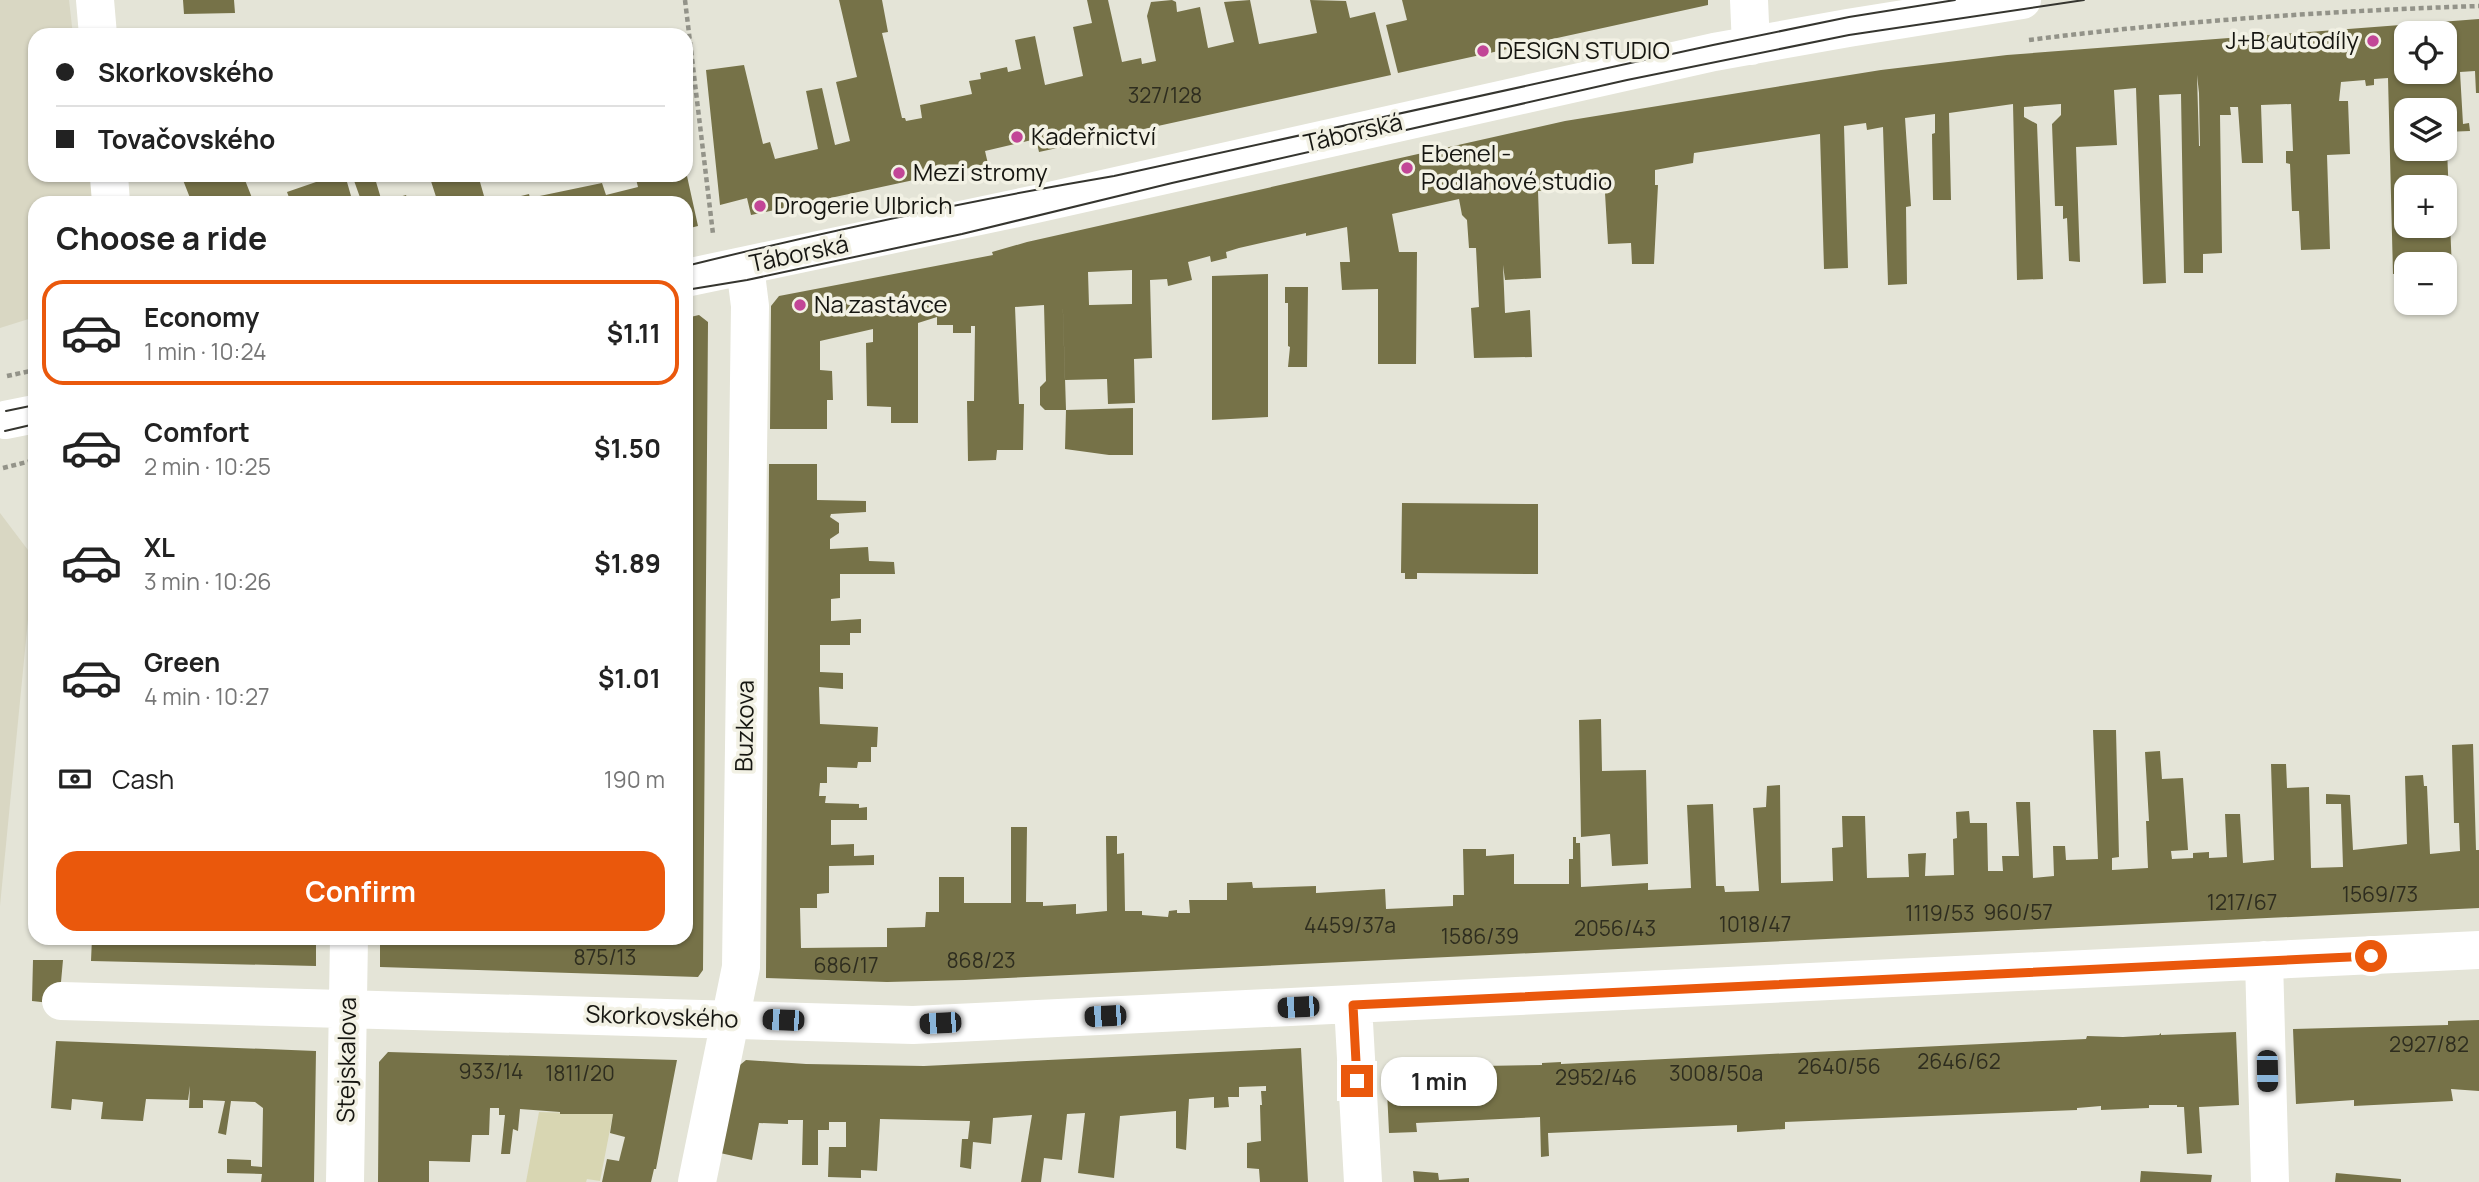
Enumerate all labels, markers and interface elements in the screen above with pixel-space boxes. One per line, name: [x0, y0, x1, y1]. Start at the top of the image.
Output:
map controls: [2394, 21, 2457, 315]
button: locate: [2394, 21, 2457, 84]
place label: J+B autodíly: [2226, 23, 2359, 56]
place label: DESIGN STUDIO: [1497, 33, 1670, 66]
marker: J+B autodíly: [2365, 33, 2381, 49]
marker: DESIGN STUDIO: [1475, 43, 1491, 59]
text: Skorkovského: [98, 54, 274, 90]
house number: 327/128: [1128, 81, 1202, 109]
button: layers: [2394, 98, 2457, 161]
street label: Táborská: [1300, 104, 1405, 159]
place label: Kadeřnictví: [1031, 119, 1156, 152]
text: Tovačovského: [98, 121, 275, 157]
marker: Kadeřnictví: [1009, 129, 1025, 145]
place label: Ebenel - Podlahové studio: [1421, 136, 1612, 197]
place label: Mezi stromy: [913, 155, 1048, 188]
marker: Ebenel - Podlahové studio: [1399, 160, 1415, 176]
marker: Mezi stromy: [891, 165, 907, 181]
button: +: [2394, 175, 2457, 238]
place label: Drogerie Ulbrich: [774, 188, 953, 221]
marker: Drogerie Ulbrich: [752, 198, 768, 214]
text: Choose a ride: [56, 216, 267, 260]
street label: Táborská: [746, 226, 851, 279]
button: −: [2394, 252, 2457, 315]
place label: Na zastávce: [814, 287, 948, 320]
marker: Na zastávce: [792, 297, 808, 313]
text: Economy: [144, 299, 259, 335]
icon: car: [60, 301, 123, 364]
text: $1.11: [607, 315, 661, 351]
text: 1 min · 10:24: [144, 335, 267, 367]
text: Comfort: [144, 414, 250, 450]
icon: car: [60, 416, 123, 479]
text: $1.50: [594, 430, 661, 466]
text: 2 min · 10:25: [144, 450, 271, 482]
text: XL: [144, 529, 175, 565]
icon: car: [60, 531, 123, 594]
text: $1.89: [594, 545, 661, 581]
text: 3 min · 10:26: [144, 565, 272, 597]
text: Green: [144, 644, 220, 680]
icon: car: [60, 646, 123, 709]
text: $1.01: [598, 660, 661, 696]
text: 4 min · 10:27: [144, 680, 270, 712]
street label: Buzkova: [726, 680, 761, 772]
icon: cash: [56, 760, 94, 798]
text: Cash: [112, 761, 174, 797]
text: 190 m: [604, 763, 665, 795]
button: Confirm: [56, 851, 665, 931]
house number: 1569/73: [2342, 880, 2418, 908]
house number: 1217/67: [2207, 888, 2277, 916]
house number: 960/57: [1983, 898, 2053, 926]
house number: 1119/53: [1905, 899, 1975, 927]
house number: 1018/47: [1719, 910, 1791, 938]
house number: 4459/37a: [1304, 911, 1396, 939]
house number: 2056/43: [1574, 914, 1656, 942]
house number: 1586/39: [1441, 922, 1519, 950]
route start: [2355, 940, 2387, 972]
house number: 875/13: [574, 943, 636, 971]
house number: 868/23: [946, 946, 1016, 974]
house number: 686/17: [813, 951, 879, 979]
car: [1277, 995, 1320, 1019]
street label: Skorkovského: [585, 996, 739, 1035]
street label: Stejskalova: [328, 997, 363, 1123]
car: [1084, 1004, 1127, 1028]
car: [762, 1009, 805, 1031]
car: [919, 1011, 962, 1035]
house number: 2927/82: [2389, 1030, 2469, 1058]
house number: 2646/62: [1917, 1047, 2001, 1075]
car: [2257, 1050, 2278, 1092]
house number: 2640/56: [1797, 1052, 1881, 1080]
callout: 1 min: [1382, 1056, 1497, 1106]
house number: 933/14: [459, 1057, 523, 1085]
house number: 1811/20: [545, 1059, 615, 1087]
house number: 3008/50a: [1669, 1059, 1763, 1087]
house number: 2952/46: [1555, 1063, 1637, 1091]
route end: [1341, 1065, 1373, 1097]
text: 1 min: [1411, 1065, 1467, 1097]

